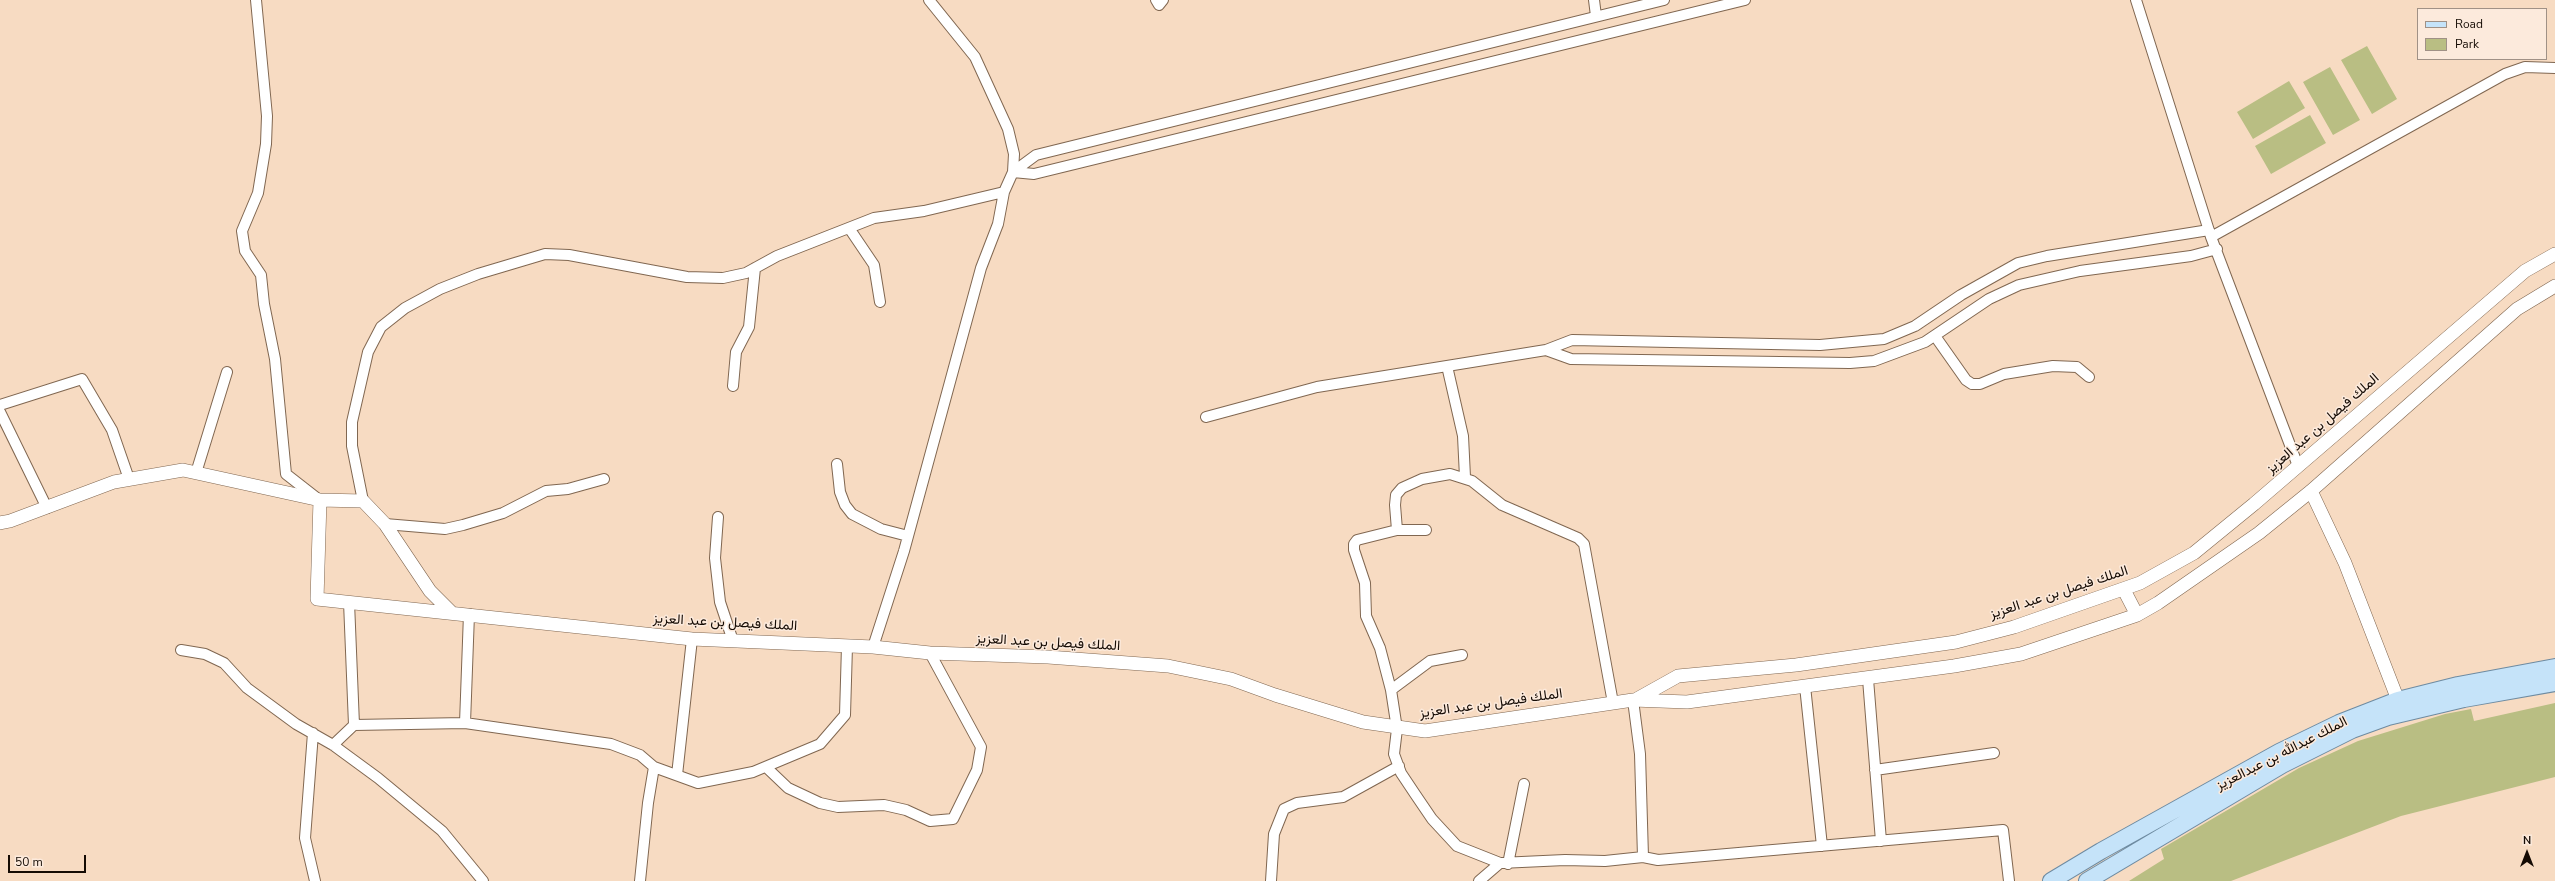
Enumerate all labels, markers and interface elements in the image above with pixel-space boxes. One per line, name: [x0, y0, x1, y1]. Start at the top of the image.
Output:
legend: [2417, 8, 2547, 60]
text: Road: [2455, 16, 2483, 32]
text: Park: [2455, 36, 2479, 52]
street label: الملك فيصل بن عبد العزيز: [2263, 370, 2383, 478]
street label: الملك فيصل بن عبد العزيز: [1988, 563, 2130, 623]
street label: الملك فيصل بن عبد العزيز: [652, 611, 798, 635]
street label: الملك فيصل بن عبد العزيز: [975, 631, 1121, 655]
street label: الملك فيصل بن عبد العزيز: [1418, 686, 1564, 722]
street label: الملك عبدالله بن عبدالعزيز: [2213, 714, 2351, 794]
north arrow: [2507, 833, 2547, 873]
text: N: [2523, 833, 2531, 848]
scale bar: [10, 847, 88, 873]
text: 50 m: [15, 854, 43, 870]

